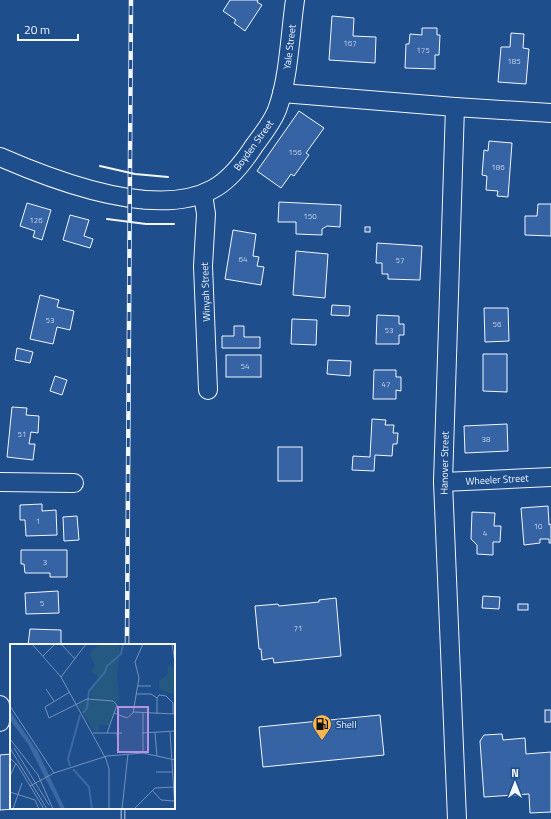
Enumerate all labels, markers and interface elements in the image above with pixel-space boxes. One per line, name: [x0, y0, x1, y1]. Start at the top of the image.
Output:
scale bar: [18, 16, 78, 42]
text: 20 m: [24, 20, 50, 39]
street label: Yale Street: [279, 23, 300, 70]
house number: 167: [343, 37, 357, 49]
house number: 175: [416, 44, 430, 56]
house number: 185: [507, 55, 521, 67]
street label: Boyden Street: [230, 116, 277, 174]
house number: 156: [288, 146, 302, 158]
house number: 186: [491, 161, 505, 173]
house number: 150: [303, 210, 317, 222]
house number: 126: [29, 214, 43, 226]
house number: 64: [239, 253, 248, 265]
house number: 57: [396, 254, 404, 266]
street label: Winyah Street: [197, 262, 214, 322]
house number: 53: [46, 314, 54, 326]
house number: 56: [493, 318, 502, 330]
house number: 53: [385, 324, 393, 336]
house number: 54: [241, 360, 250, 372]
house number: 47: [382, 378, 390, 390]
house number: 51: [18, 428, 26, 440]
street label: Hanover Street: [436, 431, 453, 495]
house number: 38: [482, 433, 491, 445]
street label: Wheeler Street: [465, 470, 529, 489]
house number: 1: [36, 515, 40, 527]
house number: 10: [534, 520, 543, 532]
house number: 4: [483, 527, 488, 539]
house number: 3: [43, 556, 47, 568]
house number: 5: [40, 597, 45, 609]
house number: 71: [294, 622, 302, 634]
inset map: [10, 644, 175, 809]
fuel station icon: Shell: [311, 713, 333, 741]
place label: Shell: [336, 717, 356, 732]
north arrow: [495, 763, 535, 803]
text: N: [511, 765, 519, 781]

